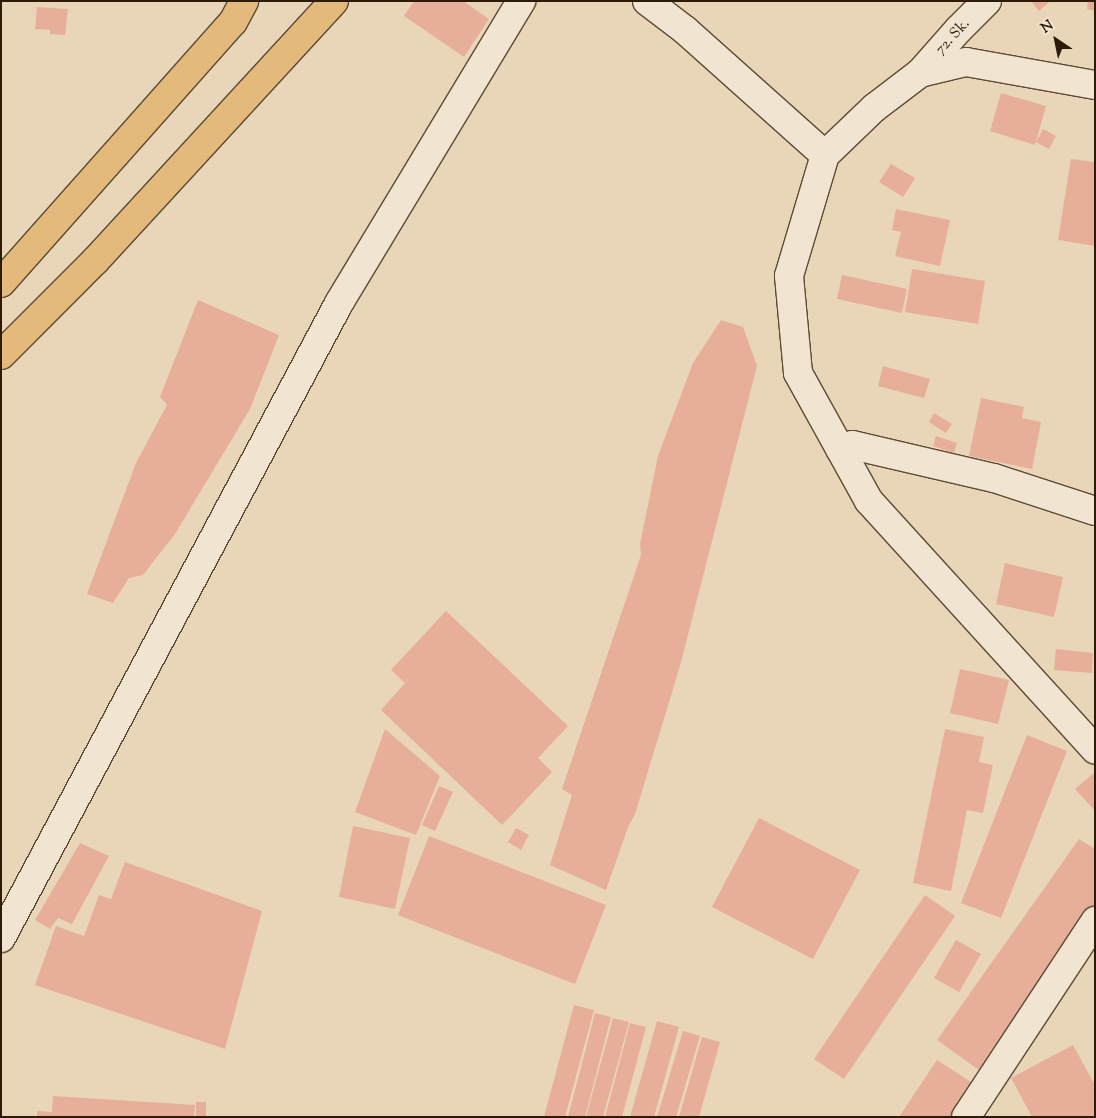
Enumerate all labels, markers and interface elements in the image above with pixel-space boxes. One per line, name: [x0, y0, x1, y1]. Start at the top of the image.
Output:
street label: 72. Sk.: [932, 15, 974, 59]
north arrow: [1031, 15, 1081, 65]
text: N: [1037, 16, 1058, 39]

